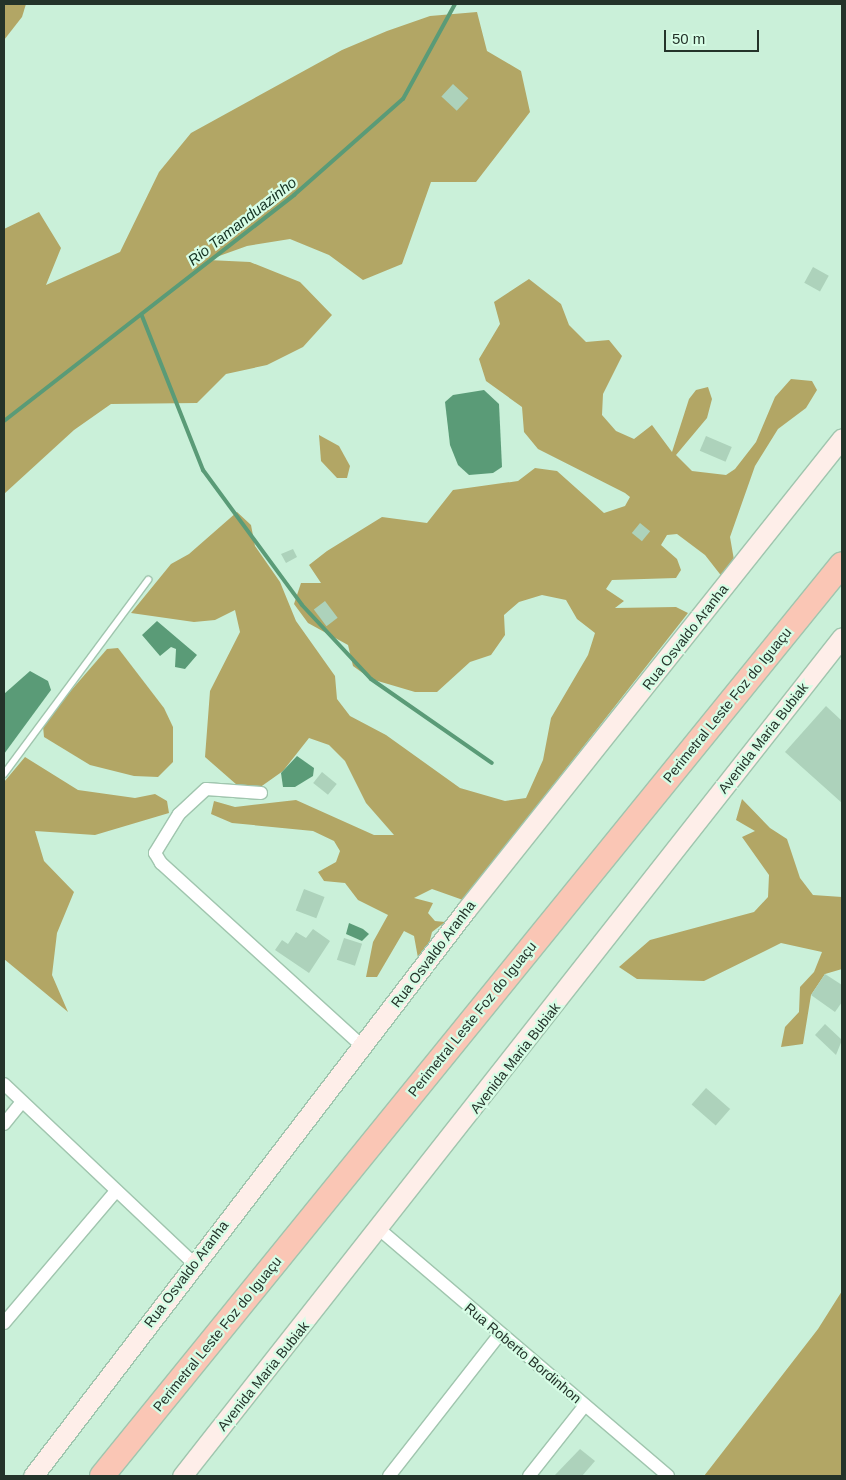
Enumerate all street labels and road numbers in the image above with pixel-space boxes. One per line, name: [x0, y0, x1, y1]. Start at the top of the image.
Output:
street label: Rua Osvaldo Aranha: [638, 581, 732, 693]
street label: Perimetral Leste Foz do Iguaçu: [659, 624, 795, 786]
street label: Avenida Maria Bubiak: [715, 679, 811, 797]
street label: Rua Osvaldo Aranha: [387, 897, 479, 1011]
street label: Perimetral Leste Foz do Iguaçu: [404, 938, 540, 1100]
street label: Avenida Maria Bubiak: [467, 999, 563, 1117]
street label: Rua Osvaldo Aranha: [140, 1217, 232, 1331]
street label: Perimetral Leste Foz do Iguaçu: [149, 1253, 285, 1415]
street label: Rua Roberto Bordinhon: [461, 1299, 585, 1407]
street label: Avenida Maria Bubiak: [214, 1318, 312, 1434]

